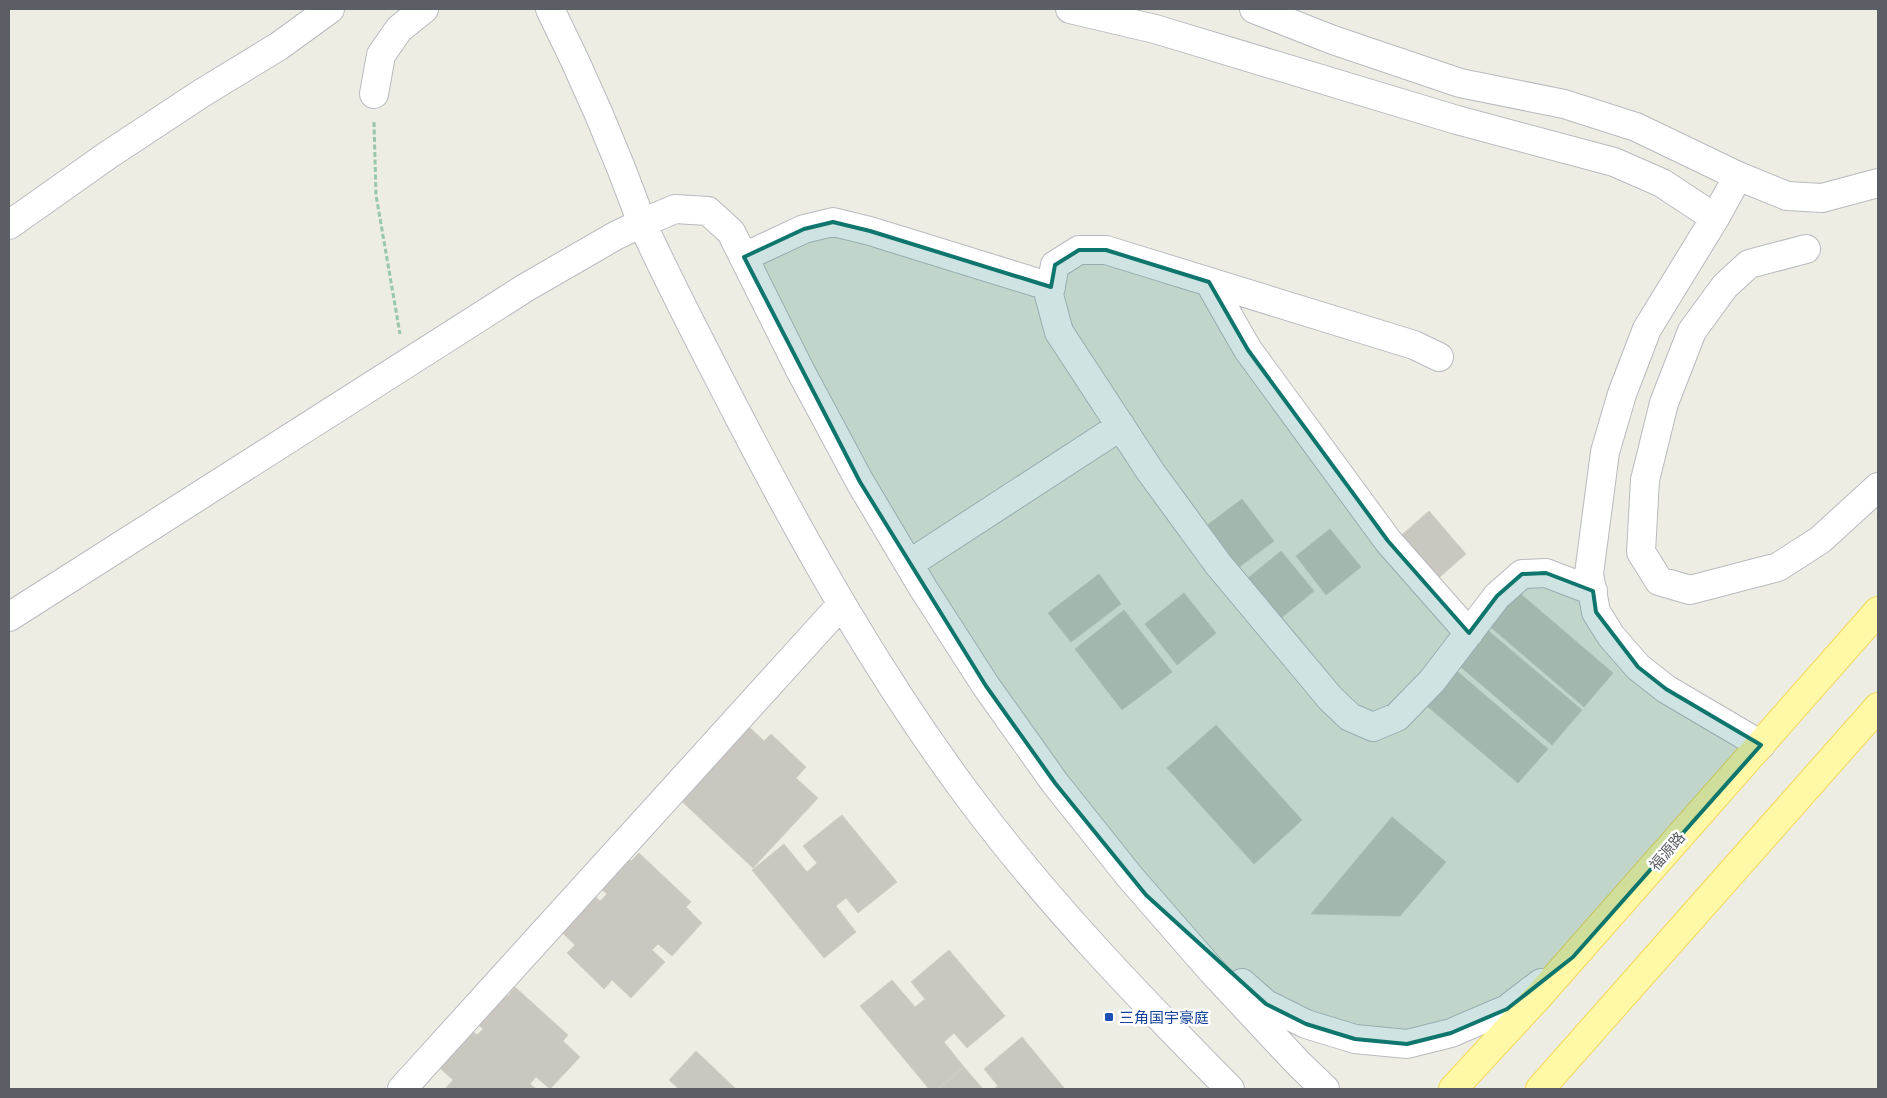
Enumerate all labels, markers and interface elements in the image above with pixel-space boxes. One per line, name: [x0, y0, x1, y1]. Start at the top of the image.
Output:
street label: 福源路: [1645, 828, 1689, 874]
place label: 三角国宇豪庭: [1119, 1008, 1209, 1027]
marker: 三角国宇豪庭: [1103, 1011, 1115, 1023]

